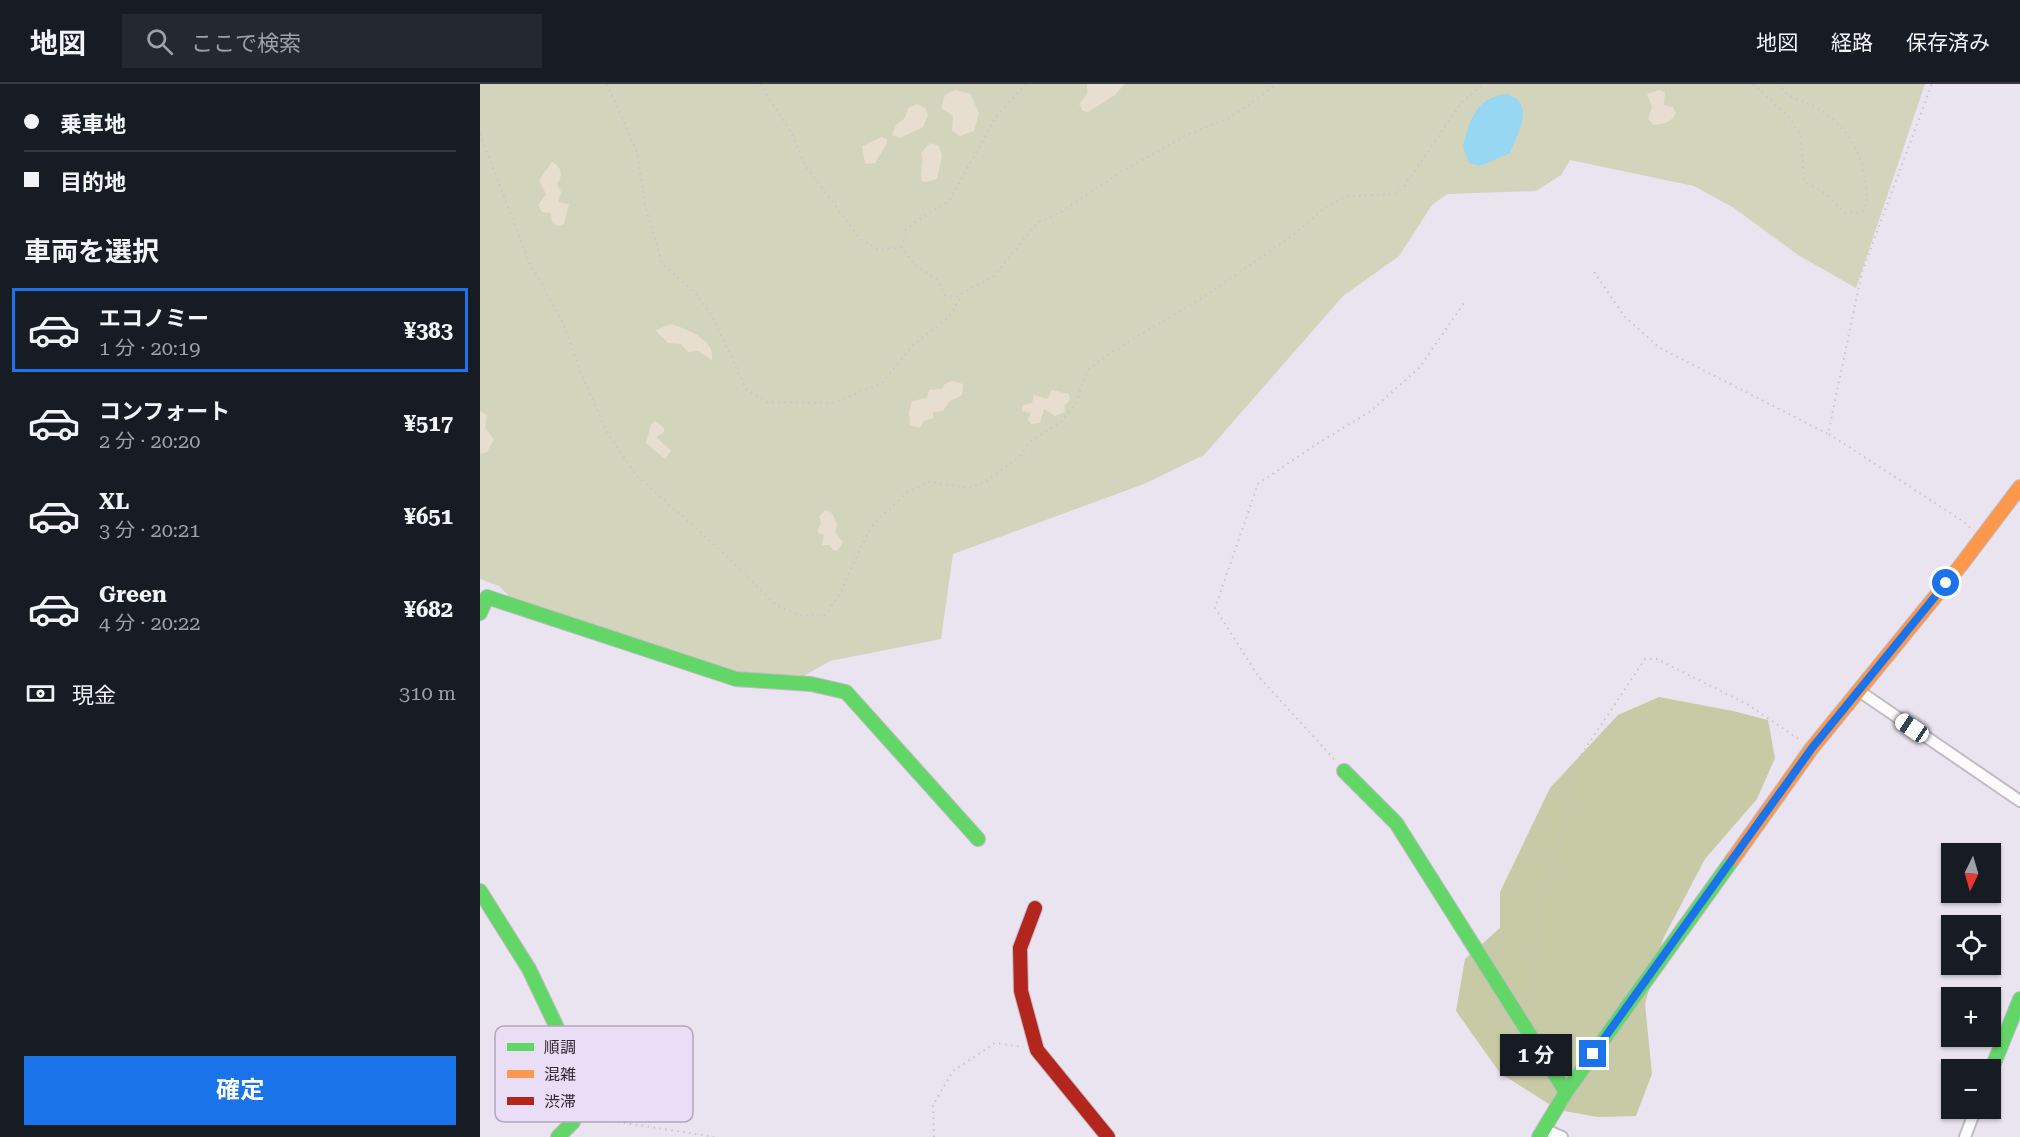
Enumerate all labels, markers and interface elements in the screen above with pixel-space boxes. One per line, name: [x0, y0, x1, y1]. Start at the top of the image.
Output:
search box: [122, 14, 542, 68]
icon: search: [143, 25, 176, 58]
text: 地図: [30, 27, 86, 60]
text: ここで検索: [191, 31, 301, 56]
text: 地図: [1756, 31, 1798, 55]
text: 経路: [1831, 31, 1873, 55]
text: 保存済み: [1906, 31, 1990, 55]
text: 乗車地: [60, 112, 126, 137]
text: 目的地: [60, 170, 126, 195]
text: 車両を選択: [24, 236, 159, 268]
icon: car: [27, 303, 81, 357]
text: エコノミー: [99, 306, 209, 331]
text: ¥383: [404, 318, 453, 343]
text: 1 分 · 20:19: [99, 336, 200, 360]
icon: car: [27, 396, 81, 450]
text: コンフォート: [99, 399, 230, 424]
text: ¥517: [404, 411, 453, 436]
text: 2 分 · 20:20: [99, 429, 200, 453]
icon: car: [27, 489, 81, 543]
text: XL: [99, 489, 129, 514]
text: ¥651: [404, 504, 453, 529]
text: 3 分 · 20:21: [99, 518, 200, 542]
route start: [1932, 569, 1959, 596]
icon: car: [27, 582, 81, 636]
text: Green: [99, 582, 167, 607]
text: ¥682: [404, 597, 453, 622]
text: 4 分 · 20:22: [99, 611, 200, 635]
icon: cash: [24, 677, 57, 710]
text: 310 m: [399, 681, 456, 705]
text: 現金: [72, 683, 116, 708]
car: [1892, 710, 1932, 746]
north arrow: [1941, 843, 2001, 903]
map controls: [1941, 843, 2001, 1119]
button: locate: [1941, 915, 2001, 975]
button: +: [1941, 987, 2001, 1047]
legend: [495, 1026, 693, 1122]
callout: 1 分: [1500, 1033, 1572, 1075]
text: 順調: [544, 1038, 576, 1057]
route end: [1579, 1040, 1606, 1067]
text: 1 分: [1518, 1043, 1554, 1067]
button: 確定: [24, 1056, 456, 1125]
button: −: [1941, 1059, 2001, 1119]
text: 混雑: [544, 1065, 576, 1084]
text: 渋滞: [544, 1092, 576, 1111]

